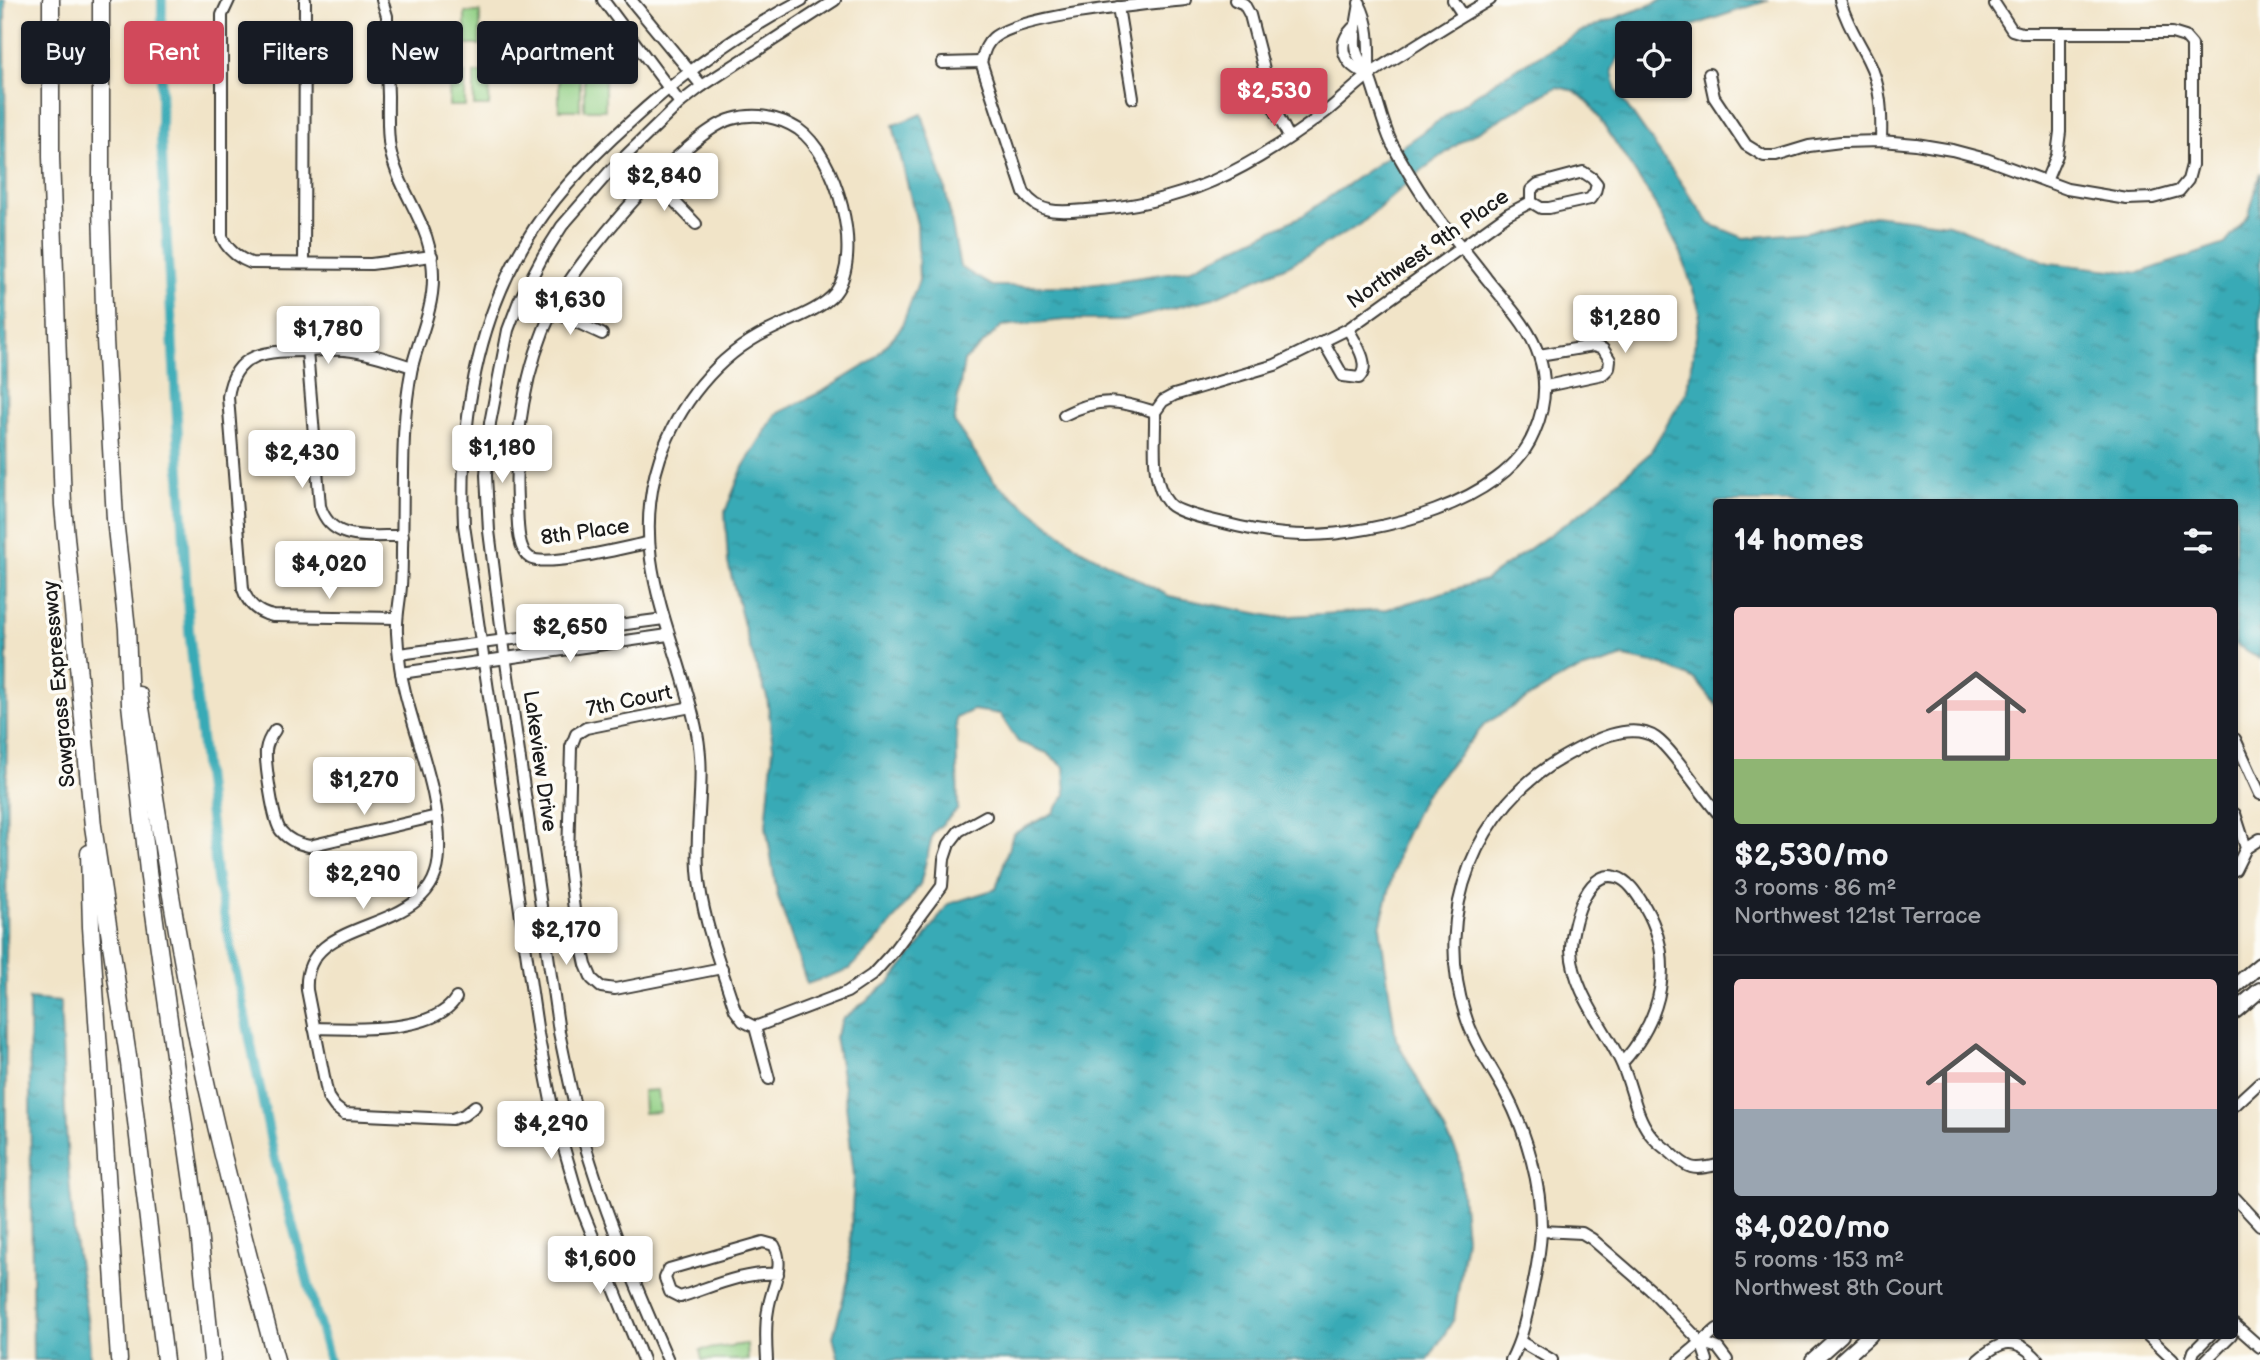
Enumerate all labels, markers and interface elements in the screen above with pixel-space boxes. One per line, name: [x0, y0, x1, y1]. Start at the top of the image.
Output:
chip: Buy: [21, 21, 110, 84]
chip: Rent: [124, 21, 224, 84]
chip: Filters: [238, 21, 353, 84]
chip: New: [367, 21, 463, 84]
chip: Apartment: [477, 21, 638, 84]
map controls: [1615, 21, 1692, 98]
button: locate: [1615, 21, 1692, 98]
pin: $2,530: [1217, 68, 1331, 128]
text: $2,530: [1236, 77, 1312, 105]
pin: $2,840: [607, 154, 721, 213]
text: $2,840: [626, 162, 702, 190]
street label: Northwest 9th Place: [1342, 184, 1514, 314]
pin: $1,630: [513, 278, 627, 337]
text: $1,630: [534, 286, 606, 314]
pin: $1,280: [1568, 296, 1682, 355]
text: $1,280: [1589, 304, 1661, 332]
pin: $1,780: [271, 306, 385, 366]
text: $1,780: [293, 315, 363, 343]
pin: $1,180: [445, 426, 559, 485]
pin: $2,430: [245, 430, 359, 490]
text: $1,180: [468, 434, 536, 462]
text: $2,430: [264, 439, 340, 467]
street label: 8th Place: [539, 513, 631, 551]
icon: filters: [2179, 522, 2217, 560]
text: 14 homes: [1734, 523, 1863, 559]
pin: $4,020: [272, 542, 386, 601]
text: $4,020: [291, 550, 367, 578]
street label: Sawgrass Expressway: [37, 579, 81, 789]
pin: $2,650: [513, 604, 627, 664]
text: $2,650: [532, 613, 608, 641]
icon: home: [1913, 653, 2039, 779]
street label: 7th Court: [584, 680, 675, 722]
street label: Lakeview Drive: [518, 689, 562, 833]
pin: $1,270: [307, 758, 421, 817]
text: $1,270: [329, 766, 399, 794]
text: $2,530/mo: [1734, 838, 1889, 874]
pin: $2,290: [306, 852, 420, 911]
text: $2,290: [325, 860, 401, 888]
text: 3 rooms · 86 m²: [1734, 874, 1896, 902]
text: Northwest 121st Terrace: [1734, 902, 1981, 930]
pin: $2,170: [509, 908, 623, 967]
text: $2,170: [531, 916, 601, 944]
icon: home: [1913, 1025, 2039, 1151]
pin: $4,290: [494, 1102, 608, 1161]
text: $4,290: [513, 1110, 589, 1138]
text: $4,020/mo: [1734, 1210, 1890, 1246]
pin: $1,600: [543, 1236, 657, 1296]
text: $1,600: [564, 1245, 636, 1273]
text: 5 rooms · 153 m²: [1734, 1246, 1904, 1274]
text: Northwest 8th Court: [1734, 1274, 1943, 1302]

